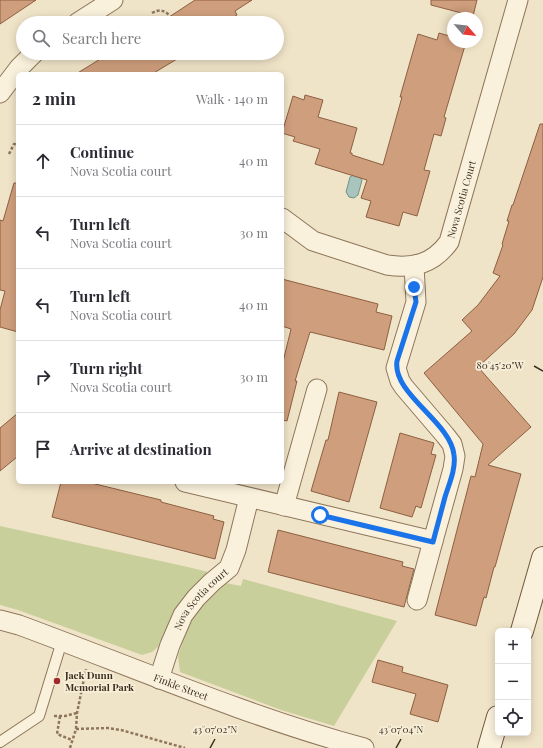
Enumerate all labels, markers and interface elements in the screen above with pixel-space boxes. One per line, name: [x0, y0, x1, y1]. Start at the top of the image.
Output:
north arrow: [447, 12, 483, 48]
search box: [16, 16, 284, 60]
icon: search: [30, 27, 52, 49]
text: Search here: [62, 28, 141, 48]
text: 2 min: [32, 87, 76, 109]
text: Walk · 140 m: [196, 90, 268, 107]
text: Continue: [70, 142, 134, 162]
icon: ahead: [32, 150, 54, 172]
text: 40 m: [239, 152, 268, 169]
street label: Nova Scotia Court: [443, 158, 479, 240]
text: Nova Scotia court: [70, 162, 172, 179]
text: Turn left: [70, 214, 131, 234]
icon: left: [32, 222, 54, 244]
text: 30 m: [240, 224, 268, 241]
text: Nova Scotia court: [70, 234, 172, 251]
route end: [405, 278, 423, 296]
text: Turn left: [70, 286, 131, 306]
icon: left: [32, 294, 54, 316]
text: 40 m: [239, 296, 268, 313]
text: Nova Scotia court: [70, 306, 172, 323]
text: Turn right: [70, 358, 143, 378]
text: 80°45'20"W: [477, 358, 524, 372]
icon: right: [32, 366, 54, 388]
text: 30 m: [240, 368, 268, 385]
text: Nova Scotia court: [70, 378, 172, 395]
icon: arrive: [32, 438, 54, 460]
text: Arrive at destination: [70, 439, 212, 459]
route start: [311, 506, 329, 524]
street label: Nova Scotia court: [170, 564, 231, 632]
map controls: [495, 628, 531, 736]
button: +: [495, 628, 531, 664]
button: −: [495, 664, 531, 700]
place label: Jack Dunn Memorial Park: [64, 668, 134, 694]
street label: Finkle Street: [152, 670, 211, 704]
marker: Jack Dunn Memorial Park: [52, 676, 62, 686]
button: locate: [495, 700, 531, 736]
text: 43°07'02"N: [193, 722, 237, 736]
text: 43°07'04"N: [379, 722, 423, 736]

